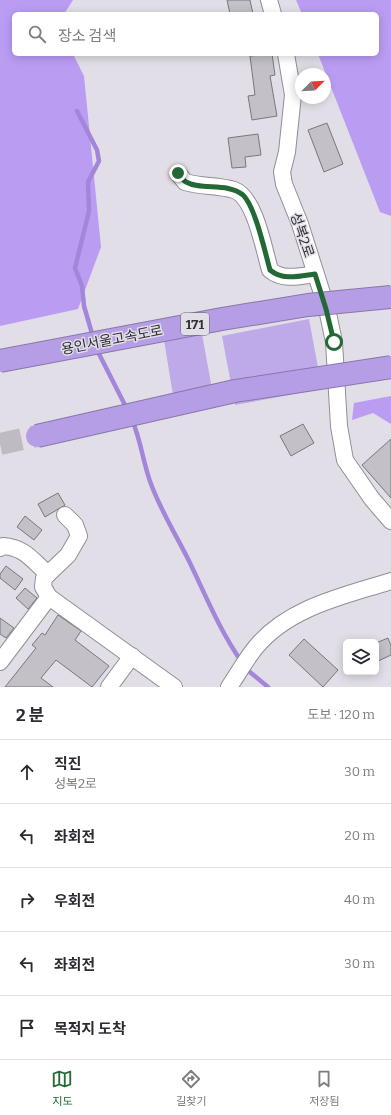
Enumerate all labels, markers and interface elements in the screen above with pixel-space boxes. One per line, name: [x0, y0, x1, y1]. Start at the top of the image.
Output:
search box: [12, 12, 379, 56]
icon: search: [26, 23, 48, 45]
text: 장소 검색: [58, 27, 116, 45]
north arrow: [295, 68, 331, 104]
route end: [169, 164, 187, 182]
street label: 성복2로: [286, 210, 318, 260]
road number: 171: [181, 313, 209, 335]
street label: 용인서울고속도로: [60, 322, 164, 358]
route start: [325, 333, 343, 351]
map controls: [343, 639, 379, 675]
button: layers: [343, 639, 379, 675]
text: 2 분: [16, 705, 44, 726]
text: 도보 · 120 m: [307, 707, 375, 722]
text: 직진: [54, 755, 82, 773]
icon: ahead: [16, 761, 38, 783]
text: 30 m: [344, 764, 375, 779]
text: 성복2로: [54, 776, 97, 791]
icon: left: [16, 825, 38, 847]
text: 좌회전: [54, 828, 95, 846]
text: 20 m: [345, 828, 375, 843]
icon: right: [16, 889, 38, 911]
text: 우회전: [54, 892, 95, 910]
text: 40 m: [344, 892, 375, 907]
icon: left: [16, 953, 38, 975]
text: 좌회전: [54, 956, 95, 974]
text: 30 m: [344, 956, 375, 971]
icon: arrive: [16, 1017, 38, 1039]
text: 목적지 도착: [54, 1020, 126, 1038]
tab: 지도: [51, 1068, 73, 1108]
tab: 길찾기: [176, 1068, 207, 1108]
tab: 저장됨: [309, 1068, 340, 1108]

